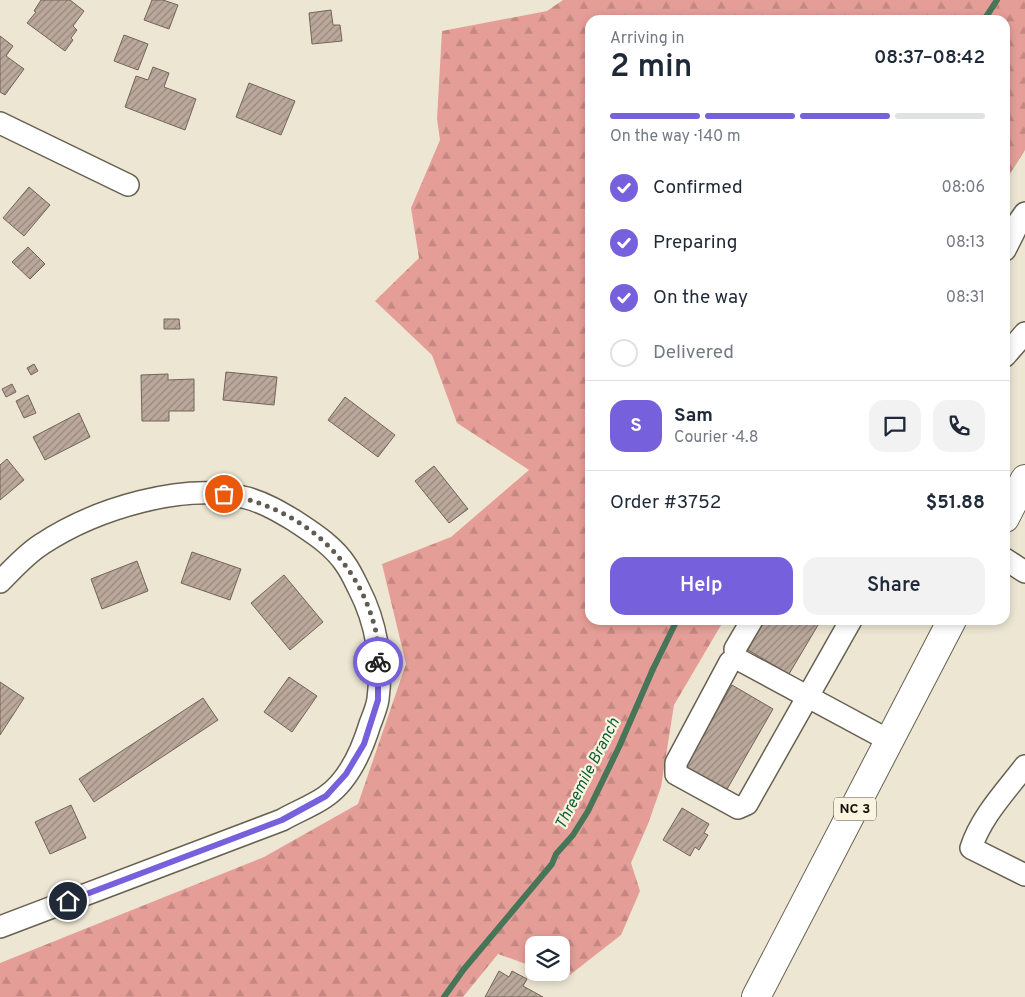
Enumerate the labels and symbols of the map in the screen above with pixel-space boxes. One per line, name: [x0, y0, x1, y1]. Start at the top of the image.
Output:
pin: [203, 473, 245, 515]
courier: [353, 637, 403, 687]
water label: Threemile Branch: [551, 715, 625, 833]
road number: NC 3: [834, 798, 876, 821]
pin: [47, 880, 89, 922]

